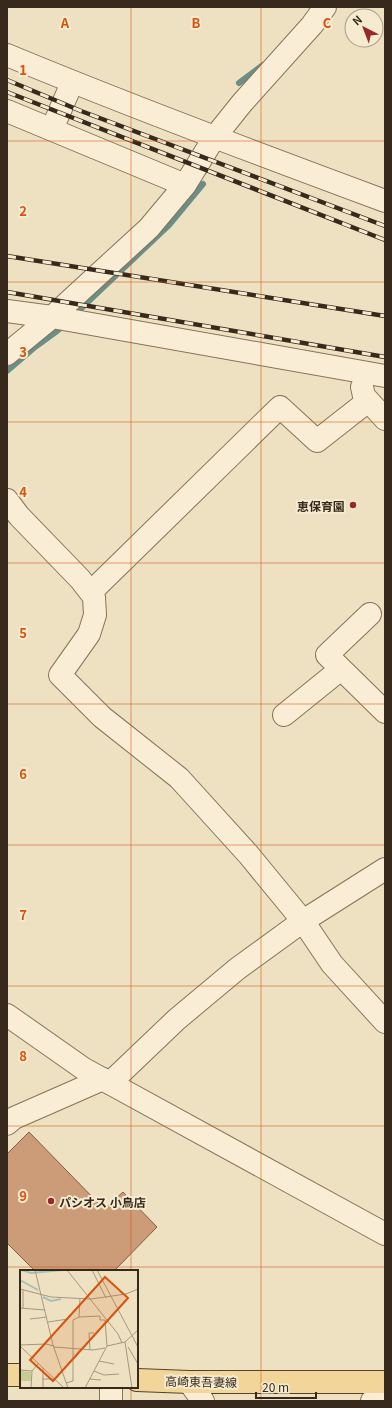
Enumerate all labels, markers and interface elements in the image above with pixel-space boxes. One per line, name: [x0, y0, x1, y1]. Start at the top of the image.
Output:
north arrow: [344, 8, 384, 48]
text: N: [348, 11, 365, 29]
text: A: [60, 13, 70, 32]
text: B: [192, 13, 201, 32]
text: C: [323, 13, 332, 32]
text: 1: [19, 60, 27, 79]
text: 2: [19, 201, 27, 220]
text: 3: [19, 342, 27, 361]
text: 4: [19, 482, 27, 501]
place label: 恵保育園: [297, 497, 345, 514]
marker: 恵保育園: [348, 500, 358, 510]
text: 5: [19, 623, 27, 642]
text: 6: [19, 764, 27, 783]
text: 7: [19, 905, 27, 924]
text: 8: [19, 1046, 27, 1065]
text: 9: [19, 1186, 27, 1205]
place label: パシオス 小鳥店: [59, 1193, 146, 1210]
marker: パシオス 小鳥店: [46, 1196, 56, 1206]
inset map: [20, 1270, 138, 1388]
street label: 高崎東吾妻線: [165, 1372, 237, 1390]
scale bar: [256, 1374, 316, 1400]
text: 20 m: [262, 1378, 289, 1395]

